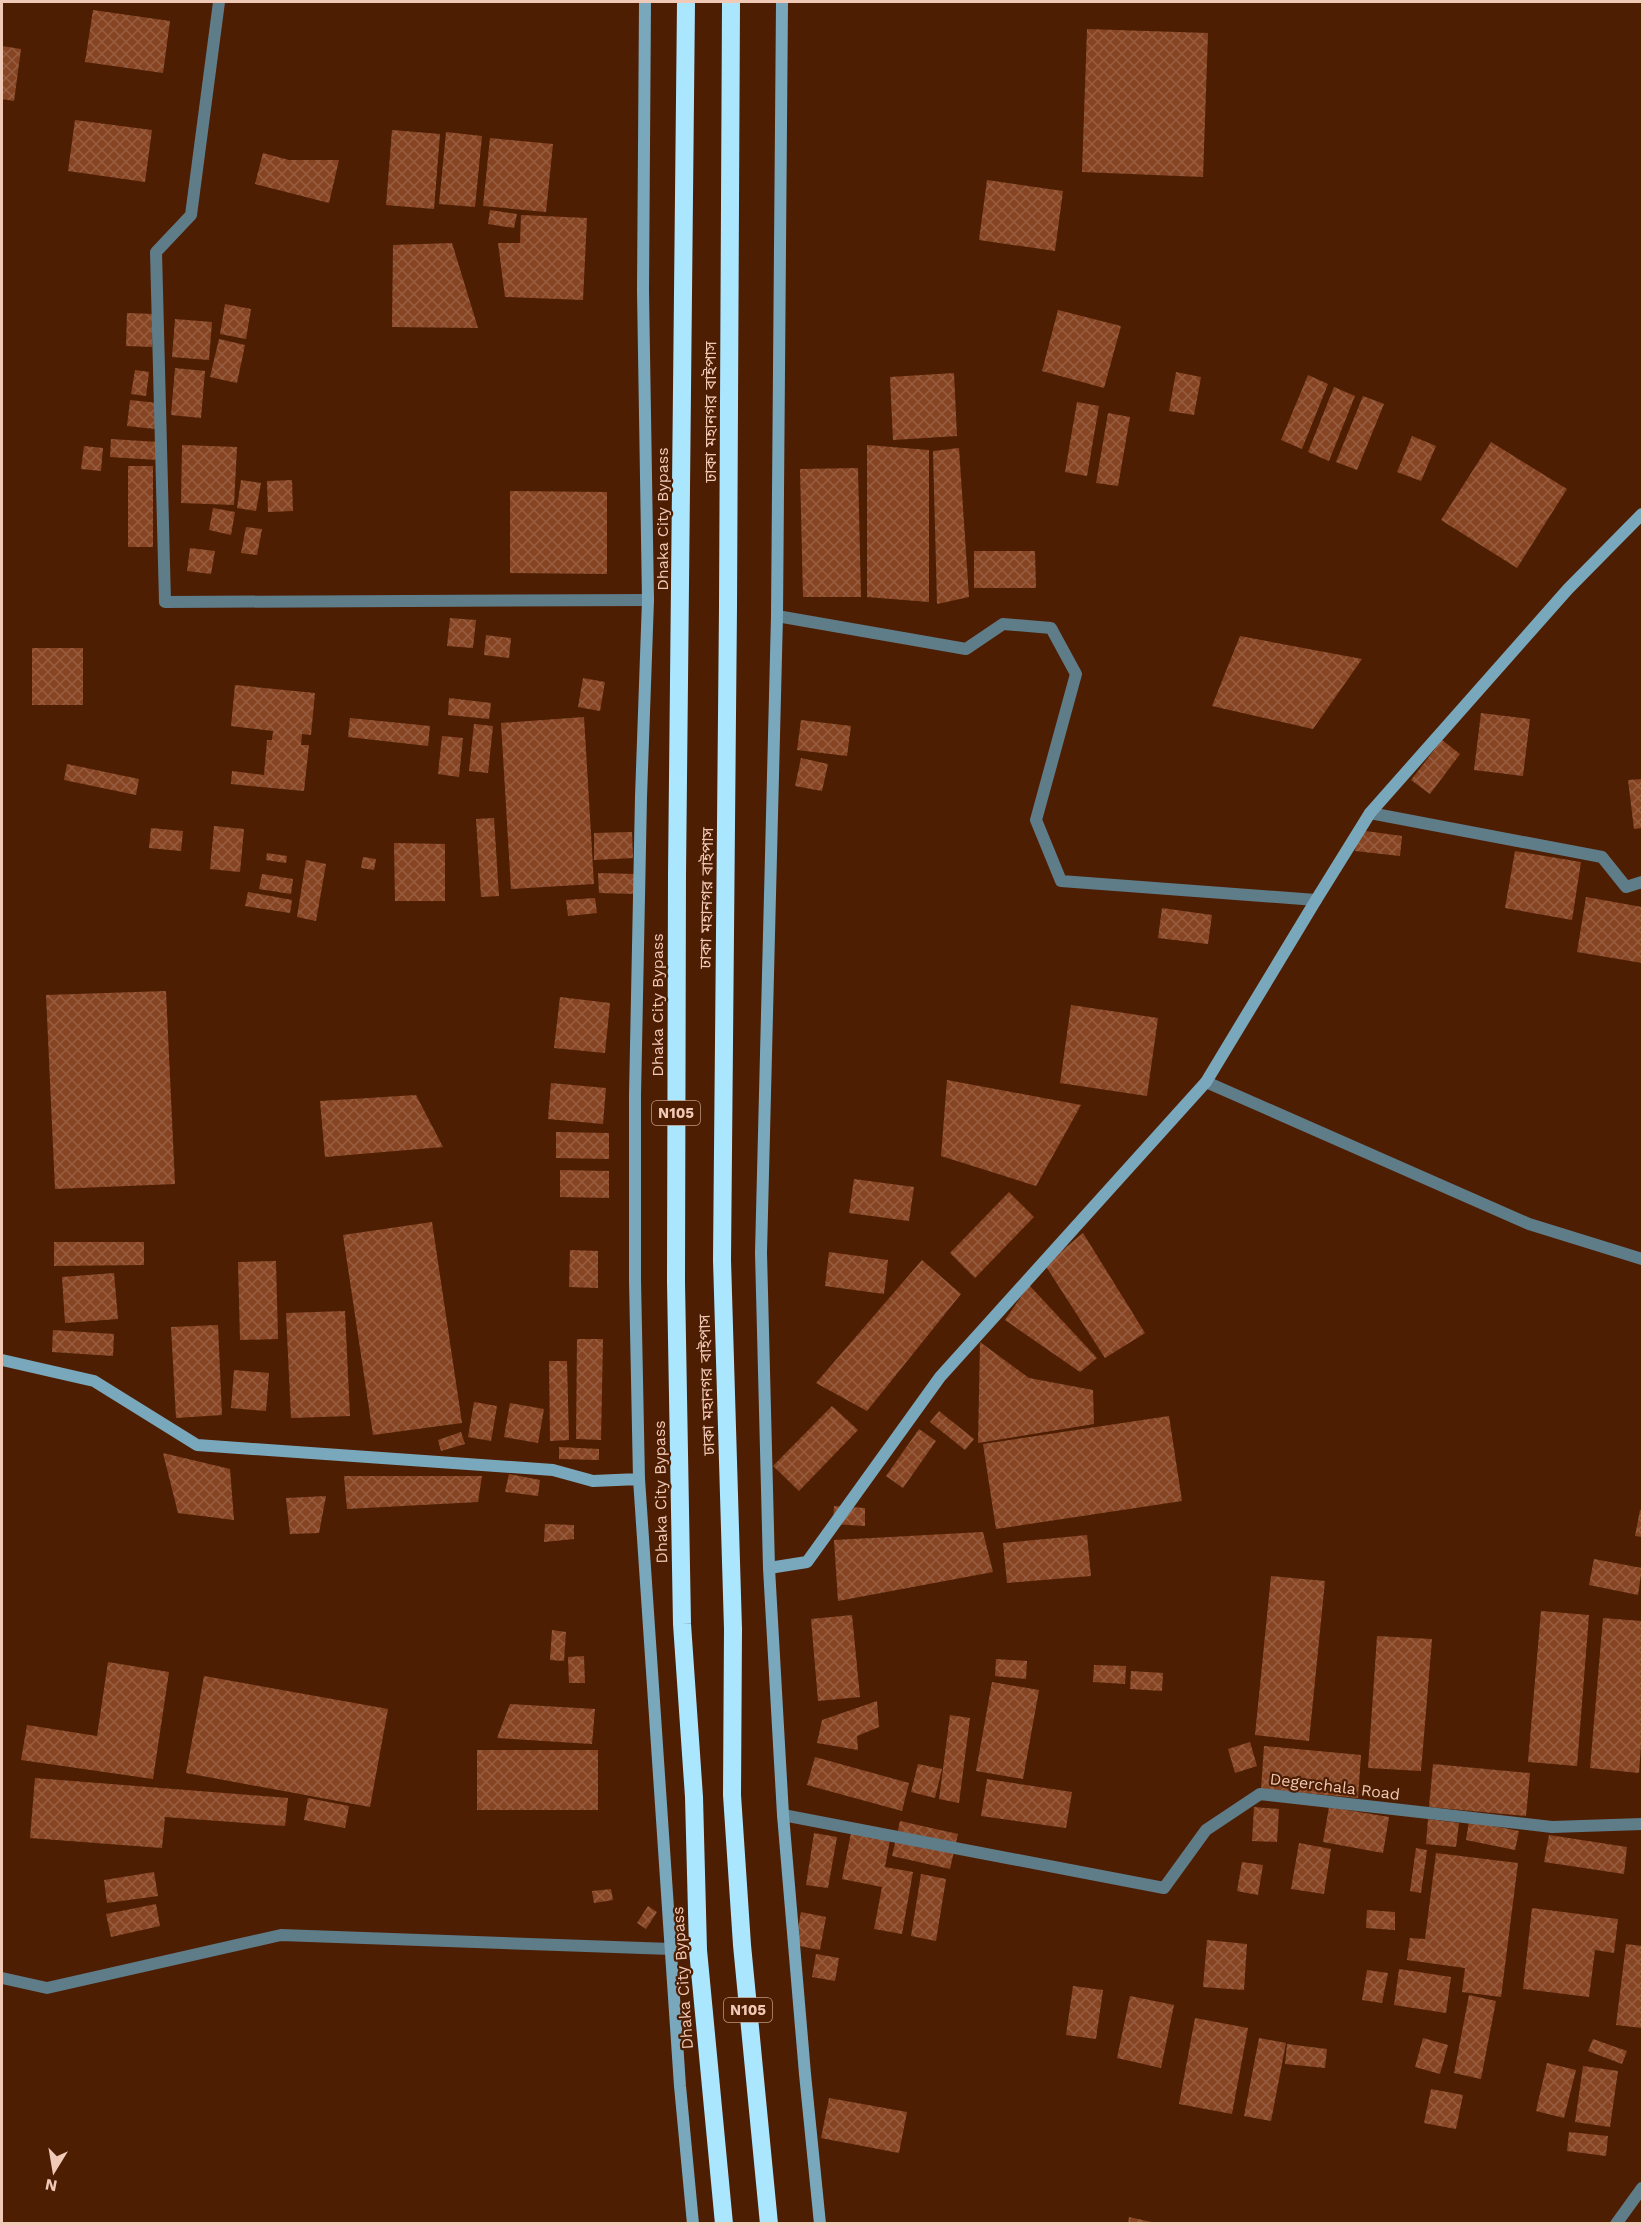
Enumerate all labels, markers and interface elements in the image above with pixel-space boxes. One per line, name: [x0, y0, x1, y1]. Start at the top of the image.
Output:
street label: ঢাকা মহানগর বাইপাস: [701, 340, 720, 484]
street label: Dhaka City Bypass: [653, 447, 672, 591]
street label: ঢাকা মহানগর বাইপাস: [696, 826, 717, 970]
street label: Dhaka City Bypass: [648, 933, 667, 1077]
road number: N105: [652, 1101, 700, 1125]
street label: ঢাকা মহানগর বাইপাস: [695, 1313, 718, 1457]
street label: Dhaka City Bypass: [650, 1420, 671, 1564]
street label: Degerchala Road: [1269, 1769, 1401, 1804]
street label: Dhaka City Bypass: [668, 1906, 697, 2050]
road number: N105: [724, 1998, 772, 2022]
north arrow: [24, 2141, 84, 2201]
text: N: [44, 2175, 59, 2196]

